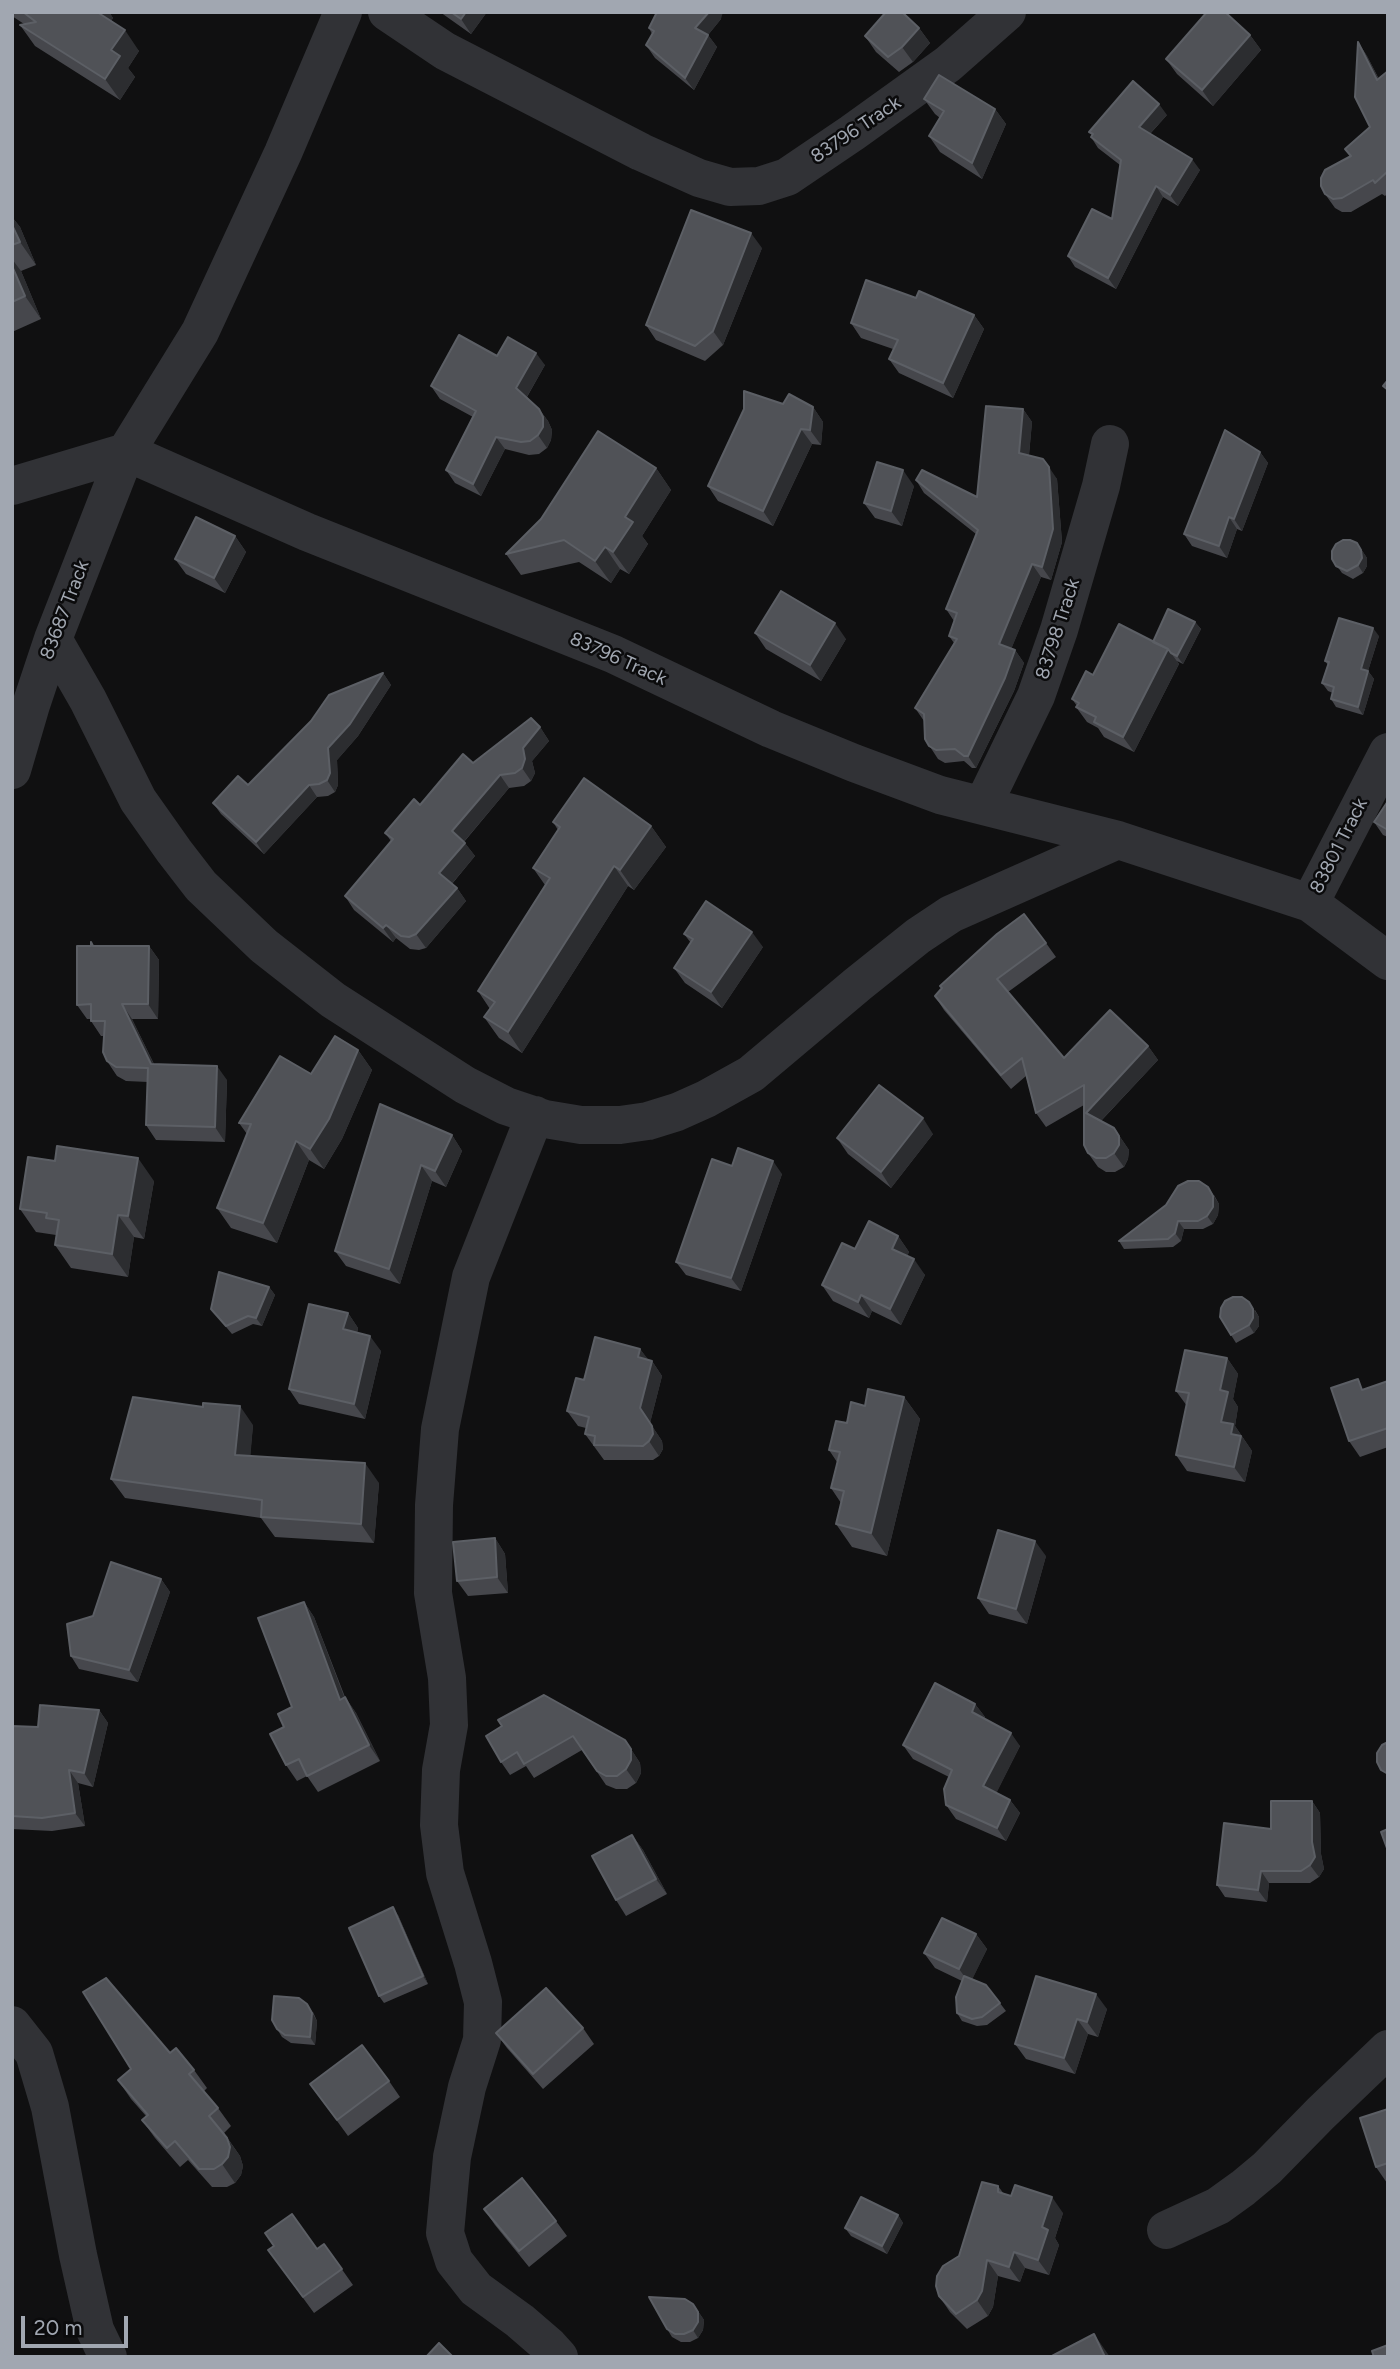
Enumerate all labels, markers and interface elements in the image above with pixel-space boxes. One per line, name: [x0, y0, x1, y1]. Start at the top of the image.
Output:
street label: 83796 Track: [807, 92, 905, 168]
street label: 83687 Track: [36, 557, 94, 663]
street label: 83798 Track: [1031, 576, 1085, 682]
street label: 83796 Track: [566, 628, 670, 690]
street label: 83801 Track: [1305, 795, 1373, 897]
scale bar: [24, 2302, 131, 2346]
text: 20 m: [34, 2315, 82, 2340]

